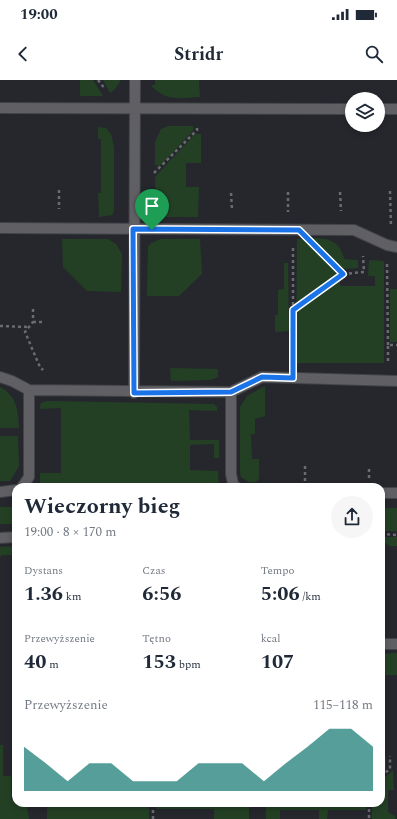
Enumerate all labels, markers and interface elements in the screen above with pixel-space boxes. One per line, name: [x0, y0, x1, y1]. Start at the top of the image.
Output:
text: 19:00: [20, 3, 58, 26]
text: Stridr: [174, 41, 223, 68]
icon: back: [12, 43, 34, 65]
icon: search: [363, 43, 385, 65]
map controls: [345, 92, 385, 132]
button: layers: [345, 92, 385, 132]
pin: [135, 189, 169, 230]
icon: arrive: [141, 195, 163, 217]
text: Wieczorny bieg: [24, 490, 181, 523]
button: share: [331, 496, 373, 538]
text: 19:00 · 8 × 170 m: [24, 522, 116, 542]
text: Dystans: [24, 562, 63, 579]
text: Czas: [142, 562, 166, 579]
text: Tempo: [261, 562, 295, 579]
text: 1.36: [24, 579, 63, 609]
text: 6:56: [142, 579, 181, 609]
text: 5:06: [261, 579, 300, 609]
text: km: [63, 588, 81, 605]
text: /km: [300, 588, 321, 605]
text: Przewyższenie: [24, 630, 95, 647]
text: Tętno: [142, 630, 171, 647]
text: kcal: [261, 630, 280, 647]
text: 40: [24, 647, 46, 677]
text: 153: [142, 647, 176, 677]
text: 107: [261, 647, 294, 677]
text: m: [46, 656, 59, 673]
text: bpm: [176, 656, 201, 673]
text: Przewyższenie: [24, 695, 108, 715]
text: 115–118 m: [313, 695, 373, 715]

